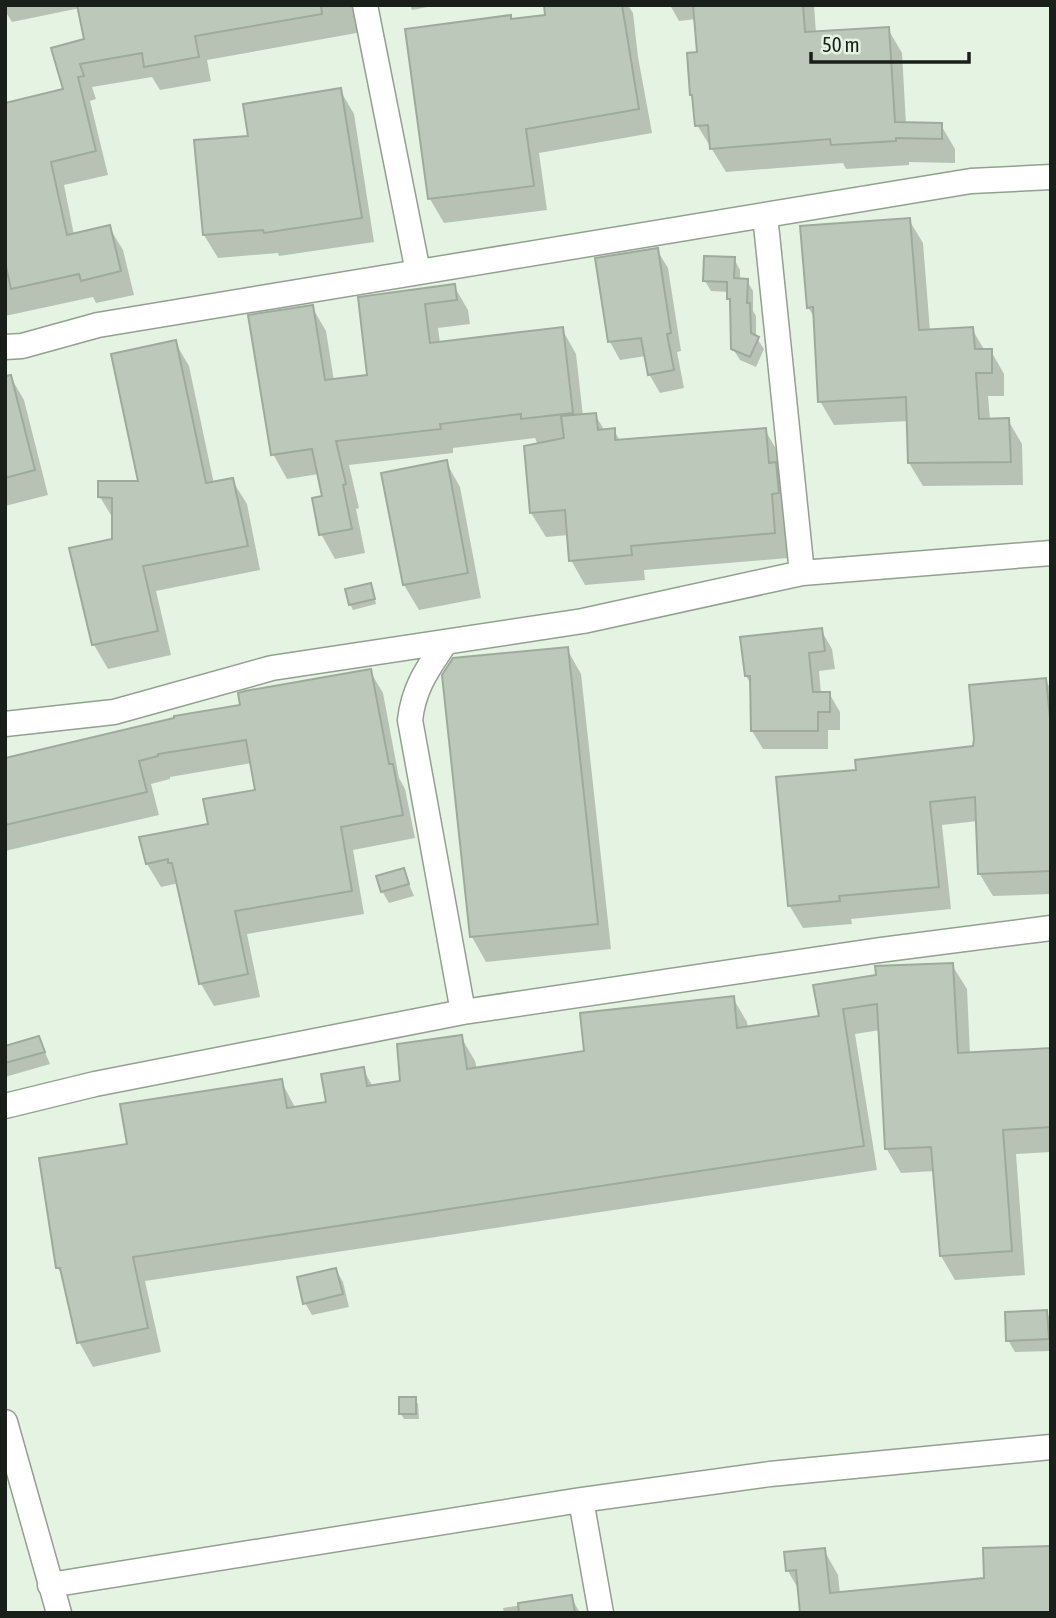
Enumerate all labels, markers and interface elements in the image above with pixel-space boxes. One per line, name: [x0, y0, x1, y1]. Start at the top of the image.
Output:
scale bar: [811, 21, 968, 65]
text: 50 m: [822, 32, 860, 56]

